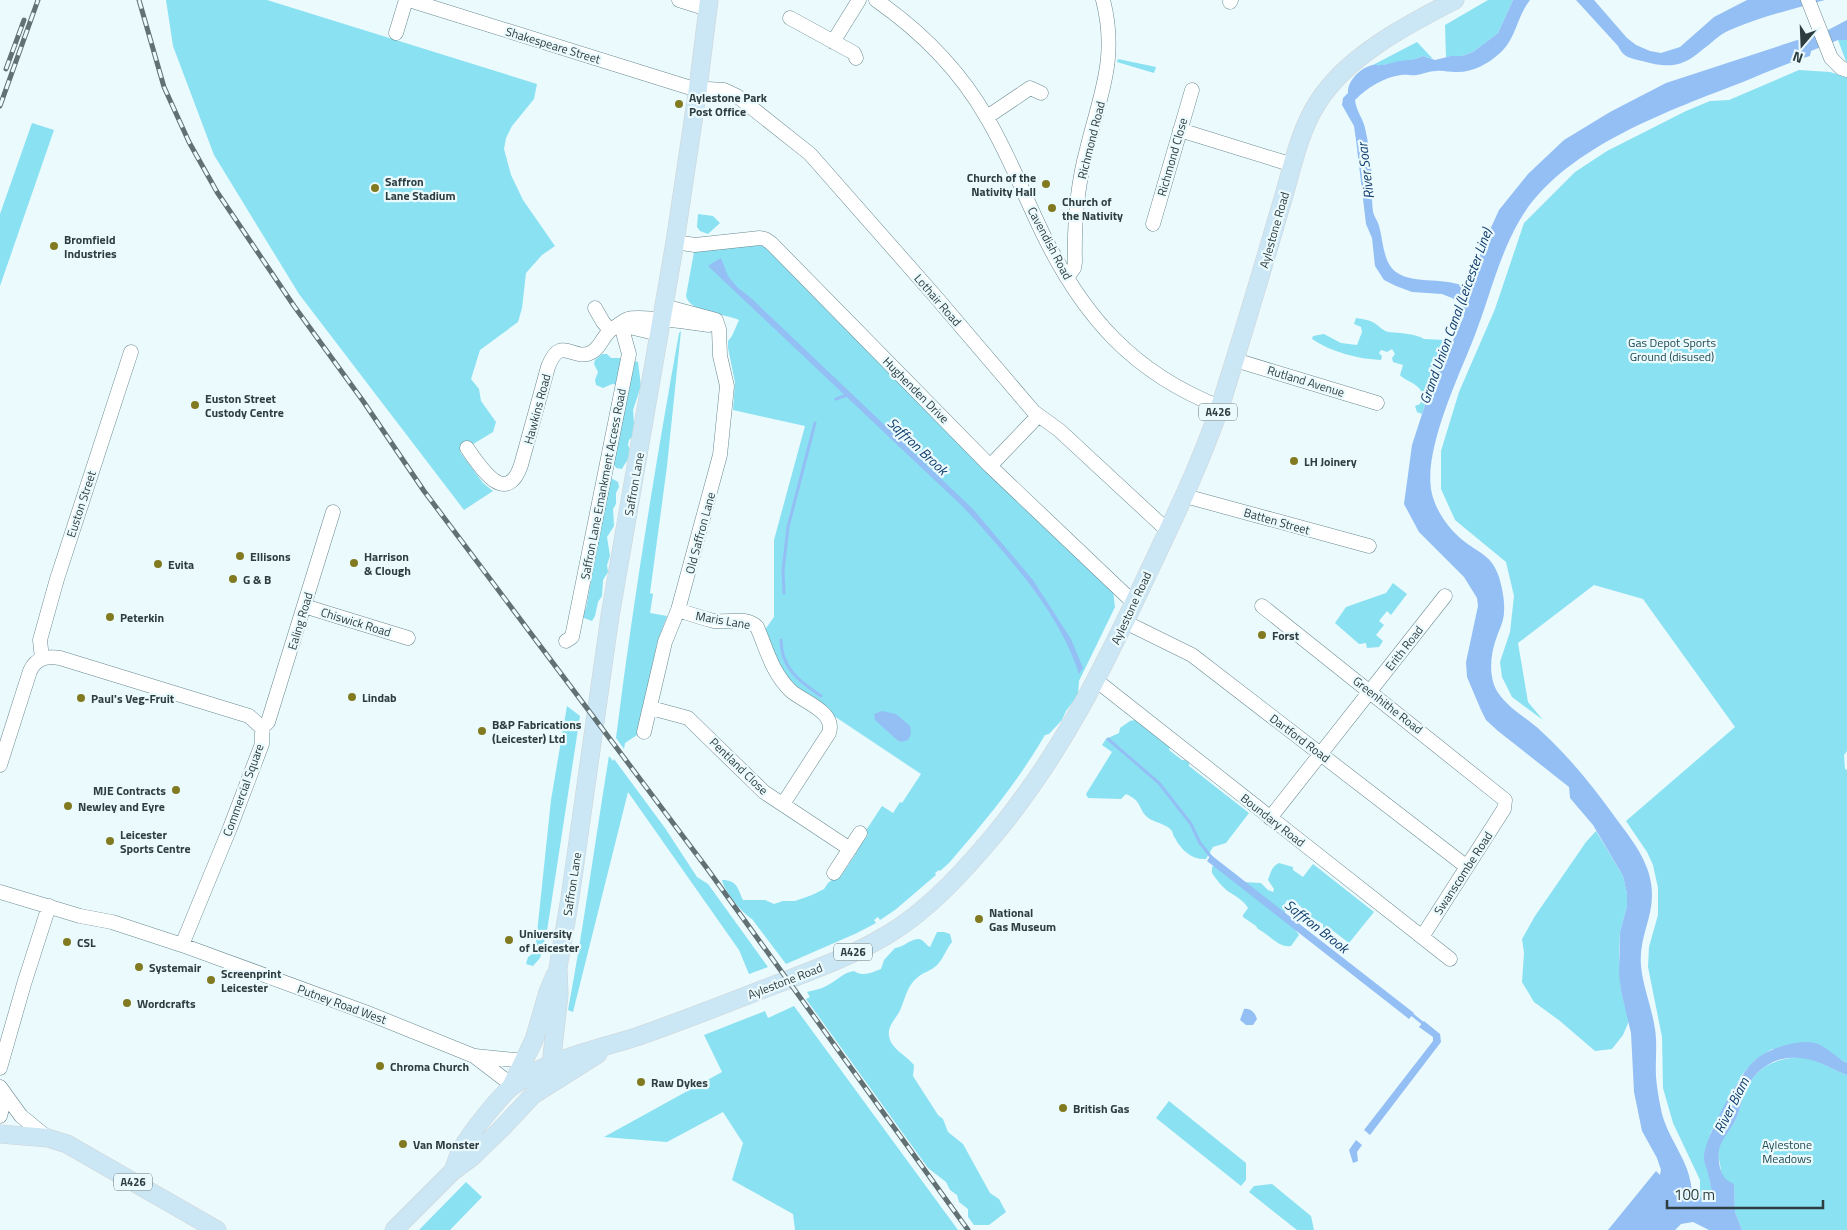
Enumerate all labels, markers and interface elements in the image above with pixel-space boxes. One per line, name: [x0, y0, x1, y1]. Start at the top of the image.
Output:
north arrow: [1777, 20, 1827, 70]
street label: Shakespeare Street: [503, 22, 604, 69]
text: N: [1790, 46, 1806, 69]
place label: Aylestone Park Post Office: [689, 88, 768, 121]
marker: Aylestone Park Post Office: [673, 98, 685, 110]
street label: Richmond Road: [1072, 99, 1110, 181]
street label: Richmond Close: [1152, 116, 1192, 198]
water label: River Soar: [1351, 140, 1379, 200]
place label: Church of the Nativity Hall: [967, 168, 1036, 201]
place label: Saffron Lane Stadium: [385, 172, 456, 205]
marker: Church of the Nativity Hall: [1040, 178, 1052, 190]
marker: Saffron Lane Stadium: [369, 182, 381, 194]
street label: Aylestone Road: [1254, 189, 1294, 271]
place label: Church of the Nativity: [1062, 192, 1123, 225]
marker: Church of the Nativity: [1046, 202, 1058, 214]
street label: Cavendish Road: [1023, 203, 1077, 283]
water label: Grand Union Canal (Leicester Line): [1413, 224, 1497, 407]
place label: Bromfield Industries: [64, 230, 117, 263]
marker: Bromfield Industries: [48, 240, 60, 252]
street label: Lothair Road: [910, 270, 966, 330]
park label: Gas Depot Sports Ground (disused): [1628, 333, 1716, 366]
street label: Hughenden Drive: [878, 352, 954, 428]
street label: Rutland Avenue: [1265, 360, 1347, 402]
street label: Hawkins Road: [518, 372, 556, 446]
street label: Saffron Lane Emankment Access Road: [575, 387, 631, 581]
place label: Euston Street Custody Centre: [205, 389, 284, 422]
marker: Euston Street Custody Centre: [189, 399, 201, 411]
road number: A426: [1199, 404, 1237, 421]
water label: Saffron Brook: [883, 412, 954, 481]
street label: Saffron Lane: [619, 451, 649, 517]
place label: LH Joinery: [1304, 452, 1357, 471]
marker: LH Joinery: [1288, 455, 1300, 467]
street label: Euston Street: [61, 467, 101, 540]
street label: Old Saffron Lane: [680, 490, 720, 576]
street label: Batten Street: [1242, 503, 1313, 540]
place label: Ellisons: [250, 547, 291, 566]
place label: Harrison & Clough: [364, 547, 411, 580]
marker: Ellisons: [234, 550, 246, 562]
place label: Evita: [168, 555, 194, 574]
marker: Harrison & Clough: [348, 557, 360, 569]
marker: Evita: [152, 558, 164, 570]
street label: Aylestone Road: [1106, 568, 1156, 648]
place label: G & B: [243, 570, 271, 589]
marker: G & B: [227, 573, 239, 585]
street label: Ealing Road: [282, 590, 318, 652]
street label: Chiswick Road: [319, 602, 393, 642]
street label: Maris Lane: [694, 606, 752, 634]
place label: Peterkin: [120, 608, 164, 627]
marker: Peterkin: [104, 611, 116, 623]
street label: Erith Road: [1380, 621, 1428, 675]
place label: Forst: [1272, 626, 1300, 645]
marker: Forst: [1256, 629, 1268, 641]
street label: Greenhithe Road: [1349, 672, 1427, 738]
place label: Lindab: [362, 688, 397, 707]
place label: Paul's Veg-Fruit: [91, 689, 175, 708]
marker: Lindab: [346, 691, 358, 703]
marker: Paul's Veg-Fruit: [75, 692, 87, 704]
street label: Dartford Road: [1266, 709, 1334, 767]
place label: B&P Fabrications (Leicester) Ltd: [492, 715, 582, 748]
marker: B&P Fabrications (Leicester) Ltd: [476, 725, 488, 737]
street label: Pentland Close: [705, 733, 773, 799]
street label: Commercial Square: [217, 741, 269, 839]
place label: MJE Contracts: [93, 781, 166, 800]
marker: MJE Contracts: [170, 784, 182, 796]
street label: Boundary Road: [1237, 789, 1309, 851]
place label: Newley and Eyre: [78, 797, 165, 816]
marker: Newley and Eyre: [62, 800, 74, 812]
place label: Leicester Sports Centre: [120, 825, 191, 858]
street label: Swanscombe Road: [1429, 828, 1497, 918]
marker: Leicester Sports Centre: [104, 835, 116, 847]
street label: Saffron Lane: [558, 851, 586, 917]
water label: Saffron Brook: [1280, 894, 1355, 959]
place label: National Gas Museum: [989, 903, 1056, 936]
marker: National Gas Museum: [973, 913, 985, 925]
place label: University of Leicester: [519, 924, 580, 957]
place label: CSL: [77, 933, 96, 952]
marker: University of Leicester: [503, 934, 515, 946]
marker: CSL: [61, 936, 73, 948]
road number: A426: [834, 944, 872, 960]
place label: Systemair: [149, 958, 202, 977]
street label: Aylestone Road: [745, 958, 825, 1004]
marker: Systemair: [133, 961, 145, 973]
place label: Screenprint Leicester: [221, 964, 282, 997]
marker: Screenprint Leicester: [205, 974, 217, 986]
street label: Putney Road West: [295, 979, 390, 1029]
place label: Wordcrafts: [137, 994, 196, 1013]
marker: Wordcrafts: [121, 997, 133, 1009]
place label: Chroma Church: [390, 1057, 469, 1076]
marker: Chroma Church: [374, 1060, 386, 1072]
place label: Raw Dykes: [651, 1073, 708, 1092]
water label: River Biam: [1708, 1073, 1754, 1136]
marker: Raw Dykes: [635, 1076, 647, 1088]
place label: British Gas: [1073, 1099, 1130, 1118]
marker: British Gas: [1057, 1102, 1069, 1114]
place label: Van Monster: [413, 1135, 480, 1154]
park label: Aylestone Meadows: [1762, 1135, 1812, 1168]
marker: Van Monster: [397, 1138, 409, 1150]
road number: A426: [114, 1174, 152, 1190]
scale bar: [1667, 1178, 1823, 1210]
text: 100 m: [1674, 1183, 1715, 1206]

